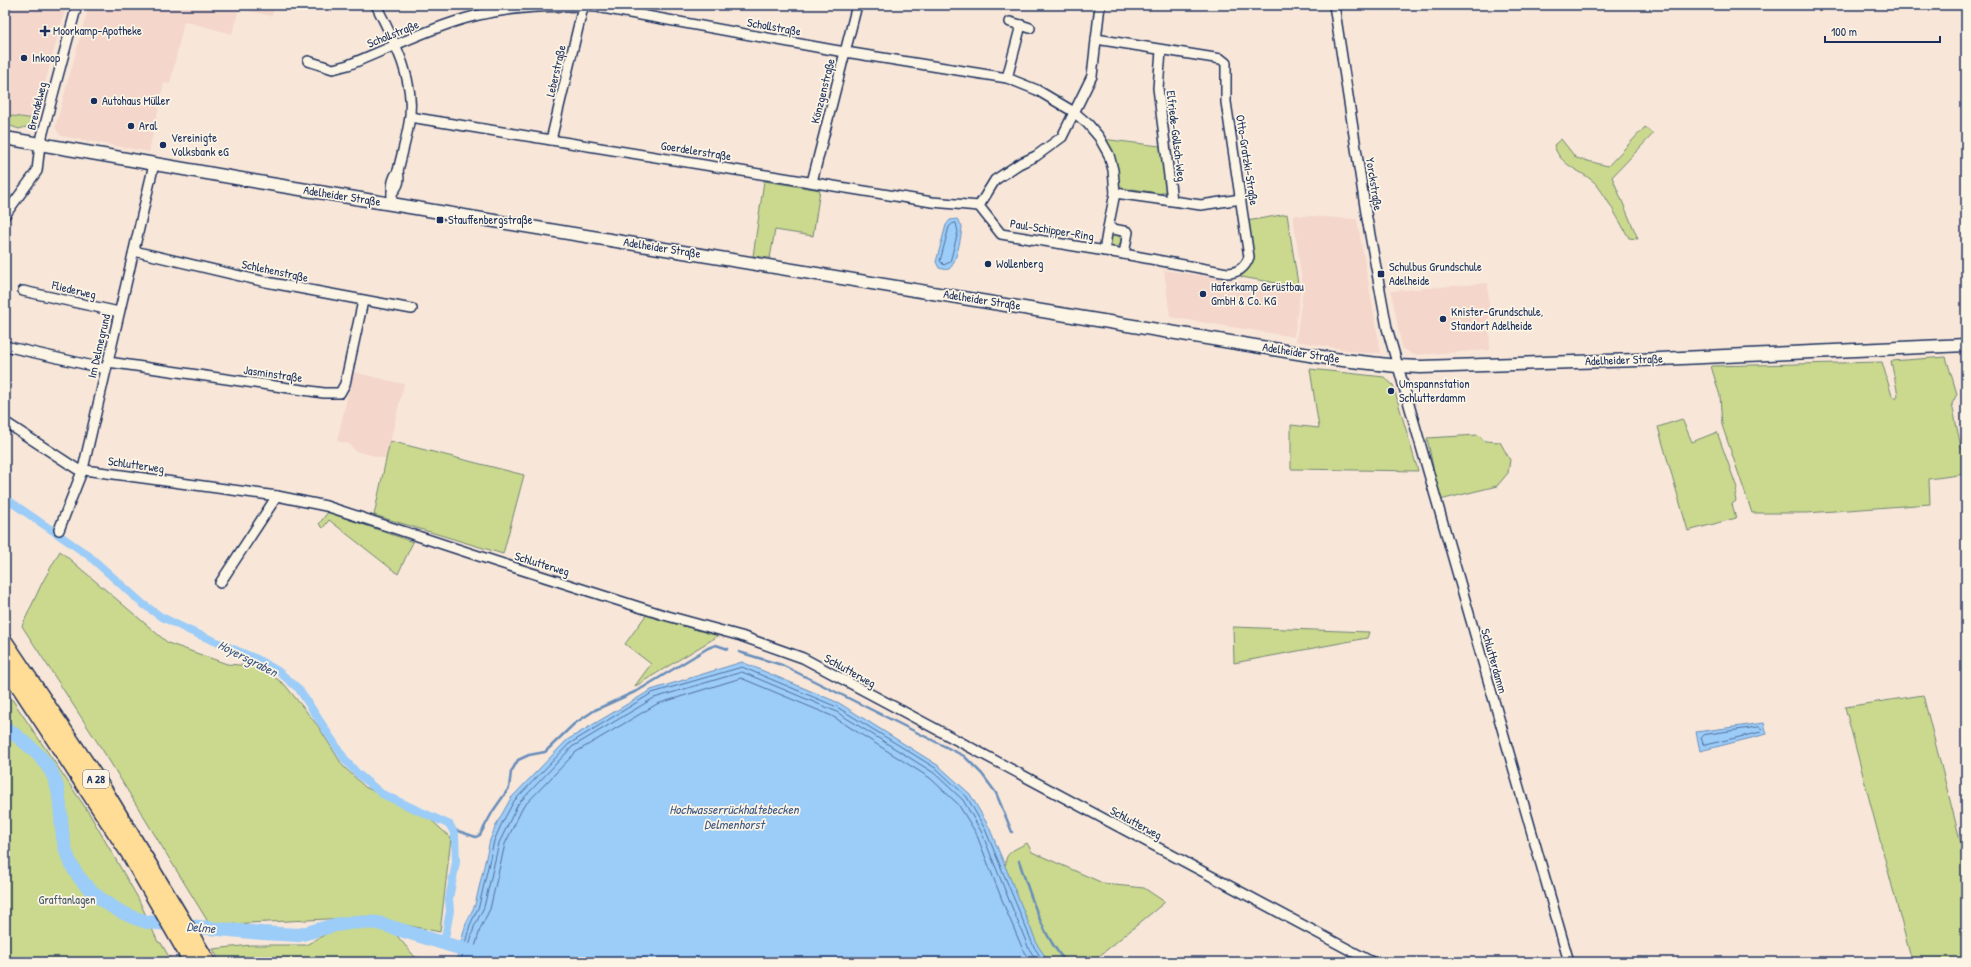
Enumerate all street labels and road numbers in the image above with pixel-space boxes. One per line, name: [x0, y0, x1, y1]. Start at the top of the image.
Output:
street label: Schollstraße: [746, 13, 803, 40]
street label: Schollstraße: [364, 15, 421, 52]
street label: Leberstraße: [541, 43, 570, 99]
street label: Könzgenstraße: [806, 56, 839, 125]
street label: Brendelweg: [22, 80, 51, 132]
street label: Elfriede-Gollsch-Weg: [1162, 89, 1191, 182]
street label: Otto-Gratzki-Straße: [1232, 113, 1263, 207]
street label: Goerdelerstraße: [660, 137, 733, 165]
street label: Yorckstraße: [1362, 156, 1387, 212]
street label: Adelheider Straße: [302, 181, 382, 210]
street label: Paul-Schipper-Ring: [1009, 214, 1095, 245]
street label: Adelheider Straße: [622, 233, 702, 262]
street label: Schlehenstraße: [240, 255, 310, 286]
street label: Fliederweg: [49, 276, 98, 303]
street label: Adelheider Straße: [942, 285, 1022, 314]
street label: Im Delmegrund: [83, 312, 114, 380]
street label: Adelheider Straße: [1261, 338, 1341, 367]
street label: Adelheider Straße: [1585, 350, 1663, 369]
street label: Jasminstraße: [243, 361, 304, 386]
street label: Schlutterweg: [107, 452, 165, 477]
street label: Schlutterweg: [513, 547, 572, 580]
street label: Schlutterdamm: [1477, 627, 1512, 695]
street label: Schlutterweg: [821, 649, 879, 692]
road number: A 28: [83, 770, 109, 788]
street label: Schlutterweg: [1107, 802, 1165, 843]

